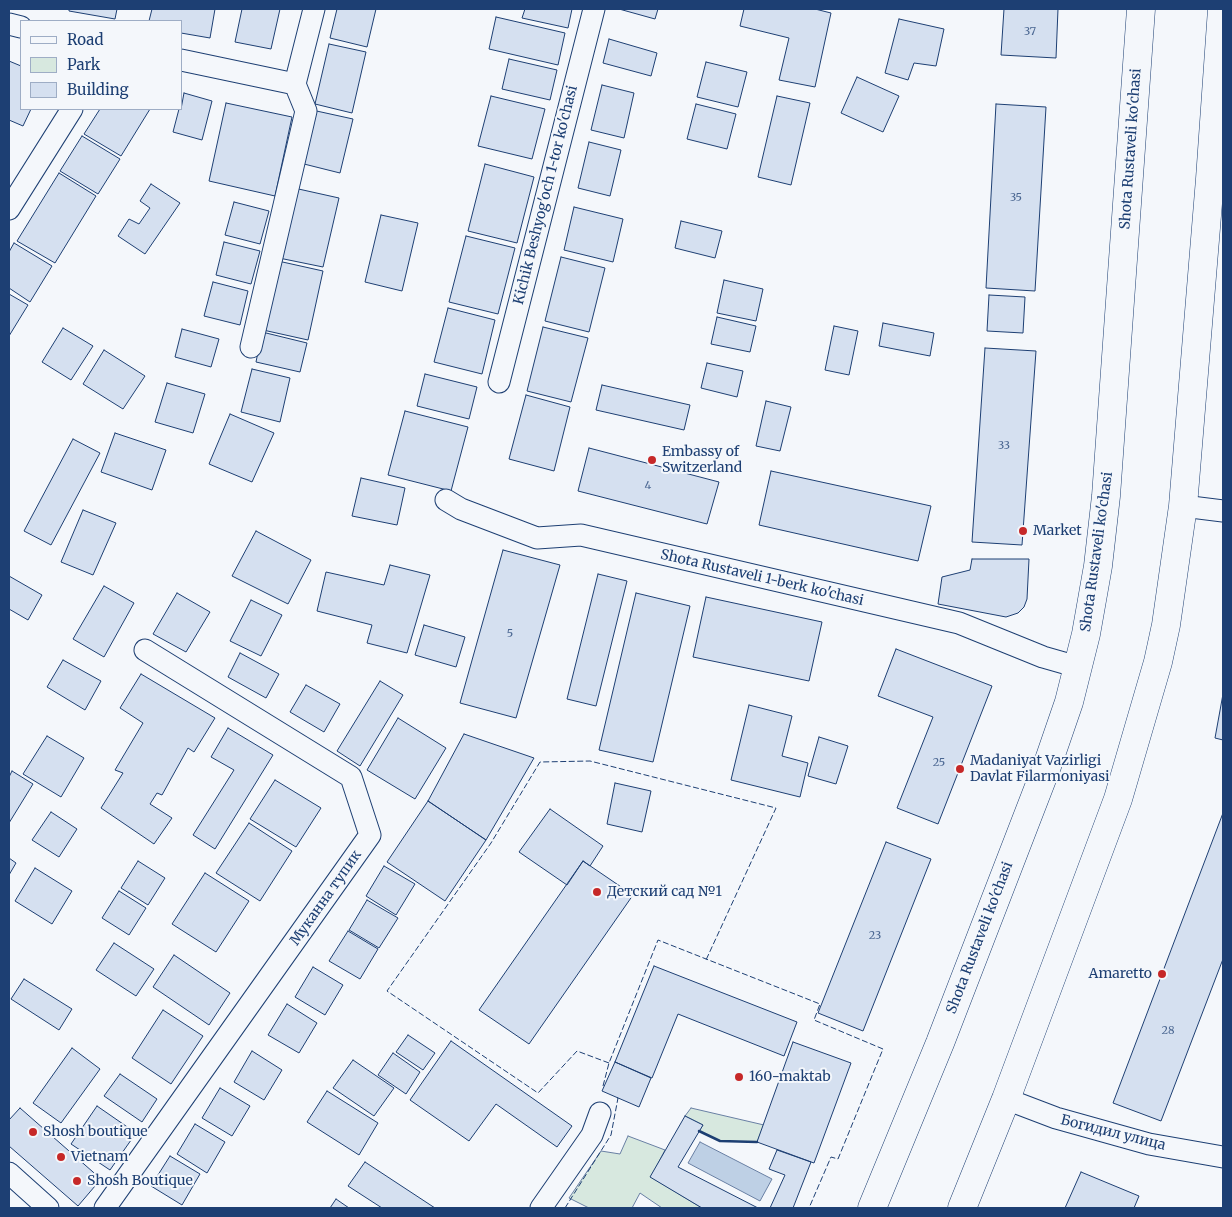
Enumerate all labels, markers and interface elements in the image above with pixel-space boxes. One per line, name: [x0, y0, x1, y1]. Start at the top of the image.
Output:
legend: [20, 20, 182, 110]
house number: 37: [1024, 25, 1036, 39]
text: Road: [67, 30, 103, 49]
text: Park: [67, 55, 100, 74]
street label: Shota Rustaveli ko'chasi: [1117, 68, 1145, 230]
text: Building: [67, 80, 129, 99]
street label: Kichik Beshyog'och 1-tor ko'chasi: [511, 84, 581, 306]
house number: 35: [1010, 191, 1022, 205]
house number: 33: [998, 439, 1010, 453]
place label: Embassy of Switzerland: [662, 444, 742, 477]
marker: Embassy of Switzerland: [646, 454, 658, 466]
street label: Shota Rustaveli ko'chasi: [1077, 471, 1117, 633]
house number: 4: [645, 479, 651, 493]
place label: Market: [1033, 523, 1082, 539]
marker: Market: [1017, 525, 1029, 537]
street label: Shota Rustaveli 1-berk ko'chasi: [659, 546, 865, 610]
house number: 5: [507, 627, 513, 641]
place label: Madaniyat Vazirligi Davlat Filarmoniyasi: [970, 753, 1110, 786]
house number: 25: [933, 756, 945, 770]
marker: Madaniyat Vazirligi Davlat Filarmoniyasi: [954, 763, 966, 775]
street label: Муканна тупик: [287, 847, 365, 949]
street label: Shota Rustaveli ko'chasi: [943, 860, 1017, 1016]
place label: Детский сад №1: [607, 884, 722, 900]
marker: Детский сад №1: [591, 886, 603, 898]
house number: 23: [869, 929, 881, 943]
place label: Amaretto: [1089, 966, 1152, 982]
marker: Amaretto: [1156, 968, 1168, 980]
house number: 28: [1162, 1024, 1174, 1038]
place label: 160-maktab: [749, 1069, 831, 1085]
marker: 160-maktab: [733, 1071, 745, 1083]
street label: Богидил улица: [1059, 1112, 1167, 1154]
place label: Shosh boutique: [43, 1124, 148, 1140]
marker: Shosh boutique: [27, 1126, 39, 1138]
place label: Vietnam: [71, 1149, 128, 1165]
marker: Vietnam: [55, 1151, 67, 1163]
place label: Shosh Boutique: [87, 1173, 193, 1189]
marker: Shosh Boutique: [71, 1175, 83, 1187]

